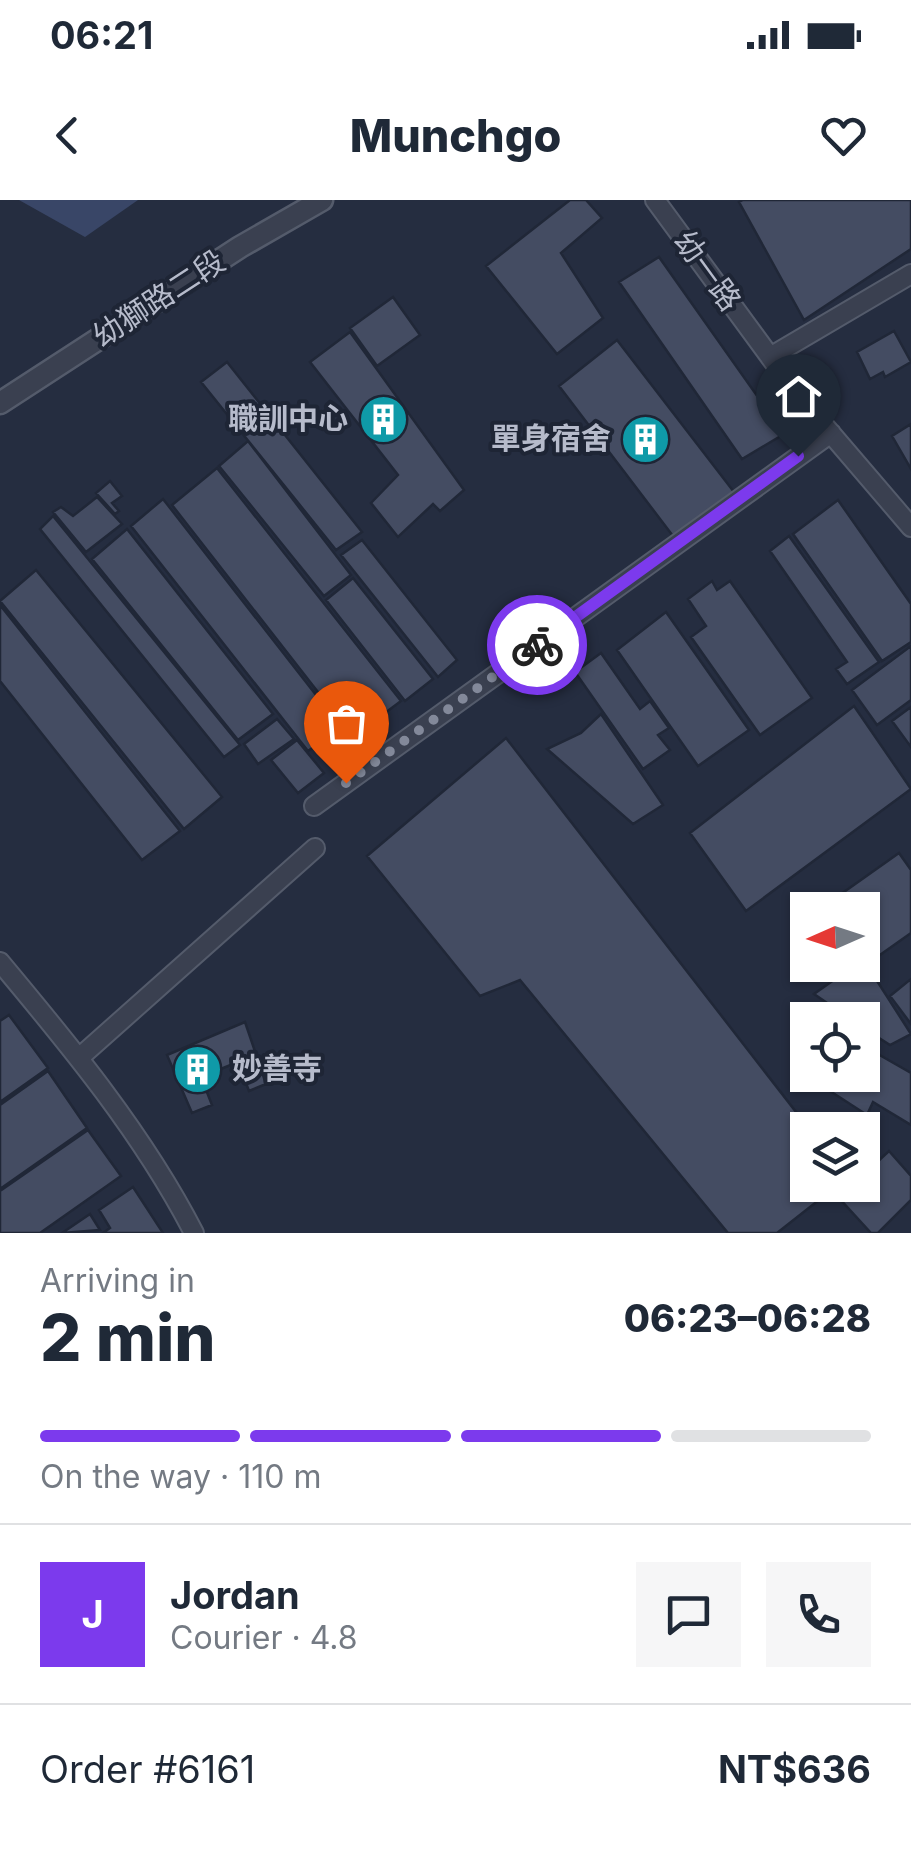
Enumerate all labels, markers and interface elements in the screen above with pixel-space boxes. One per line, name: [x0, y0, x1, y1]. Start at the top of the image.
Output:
text: 06:21: [50, 12, 153, 58]
icon: back: [40, 108, 95, 163]
text: Munchgo: [350, 108, 561, 163]
icon: heart: [816, 108, 871, 163]
street label: 幼一路: [667, 223, 749, 317]
street label: 幼獅路二段: [86, 242, 231, 354]
pin: [756, 354, 841, 457]
icon: home: [771, 369, 826, 424]
building icon: 職訓中心: [357, 393, 409, 445]
place label: 職訓中心: [228, 400, 348, 436]
building icon: 單身宿舍: [620, 413, 672, 465]
place label: 單身宿舍: [491, 420, 611, 456]
courier: [487, 595, 587, 695]
icon: bike: [510, 618, 565, 673]
pin: [304, 681, 389, 784]
icon: bag: [319, 696, 374, 751]
north arrow: [790, 892, 880, 982]
map controls: [790, 892, 880, 1202]
button: locate: [790, 1002, 880, 1092]
building icon: 妙善寺: [171, 1043, 223, 1095]
place label: 妙善寺: [232, 1050, 322, 1086]
button: layers: [790, 1112, 880, 1202]
text: Arriving in: [40, 1261, 195, 1300]
text: 06:23–06:28: [624, 1295, 871, 1341]
text: 2 min: [40, 1298, 216, 1377]
text: On the way · 110 m: [40, 1457, 322, 1496]
button: chat: [636, 1562, 741, 1667]
button: phone: [766, 1562, 871, 1667]
text: Jordan: [170, 1572, 300, 1618]
text: J: [81, 1591, 104, 1637]
text: Courier · 4.8: [170, 1618, 358, 1657]
text: Order #6161: [40, 1746, 255, 1792]
text: NT$636: [718, 1746, 871, 1792]

